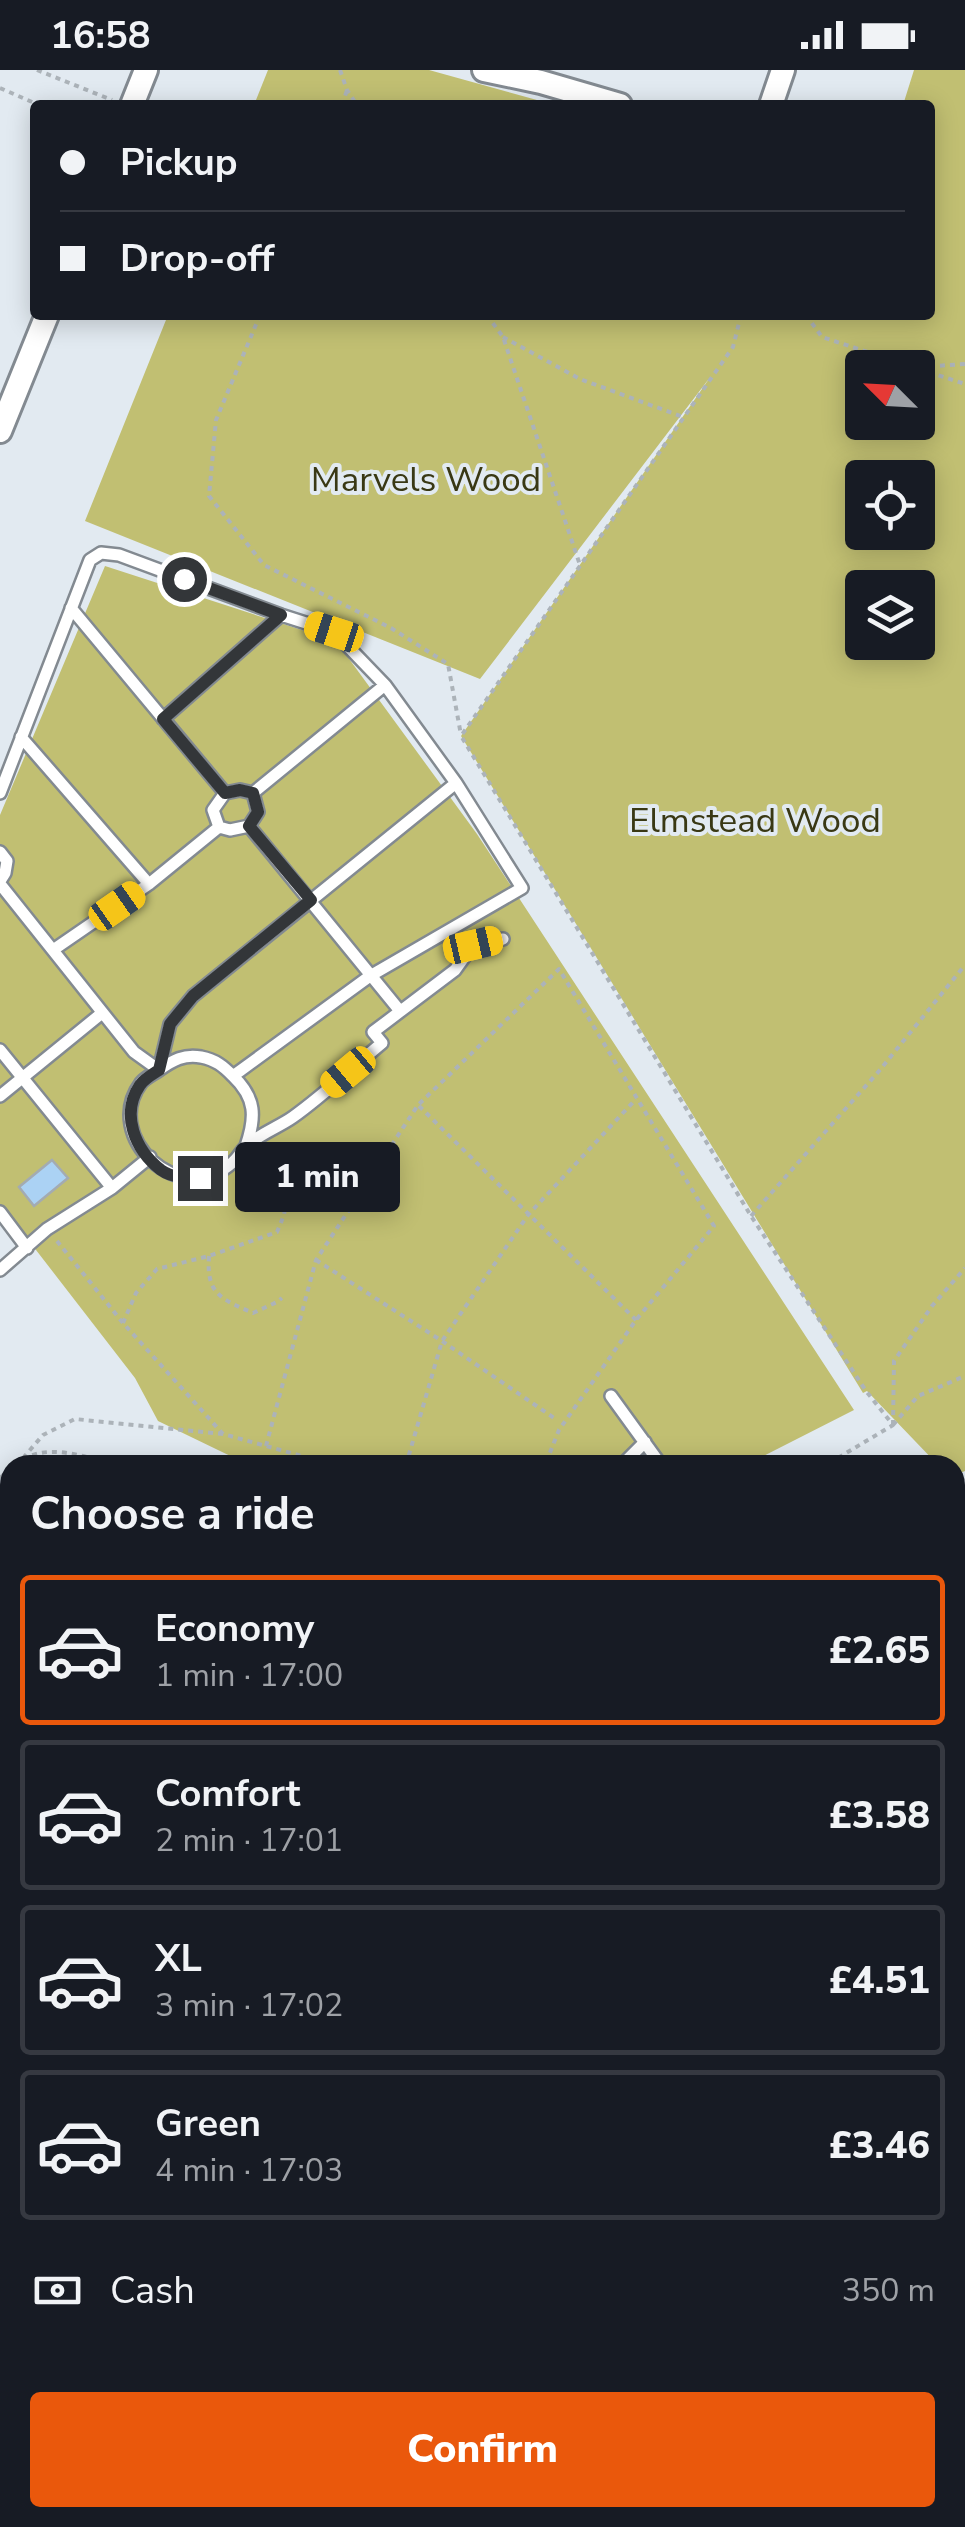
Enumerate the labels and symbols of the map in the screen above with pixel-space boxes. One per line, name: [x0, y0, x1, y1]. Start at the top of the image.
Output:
north arrow: [845, 350, 935, 440]
park label: Marvels Wood: [311, 456, 541, 503]
route start: [162, 557, 207, 602]
car: [301, 608, 367, 656]
park label: Elmstead Wood: [629, 797, 881, 844]
car: [84, 877, 150, 935]
car: [440, 924, 506, 966]
car: [315, 1041, 381, 1103]
callout: 1 min: [235, 1143, 400, 1213]
route end: [178, 1156, 223, 1201]

